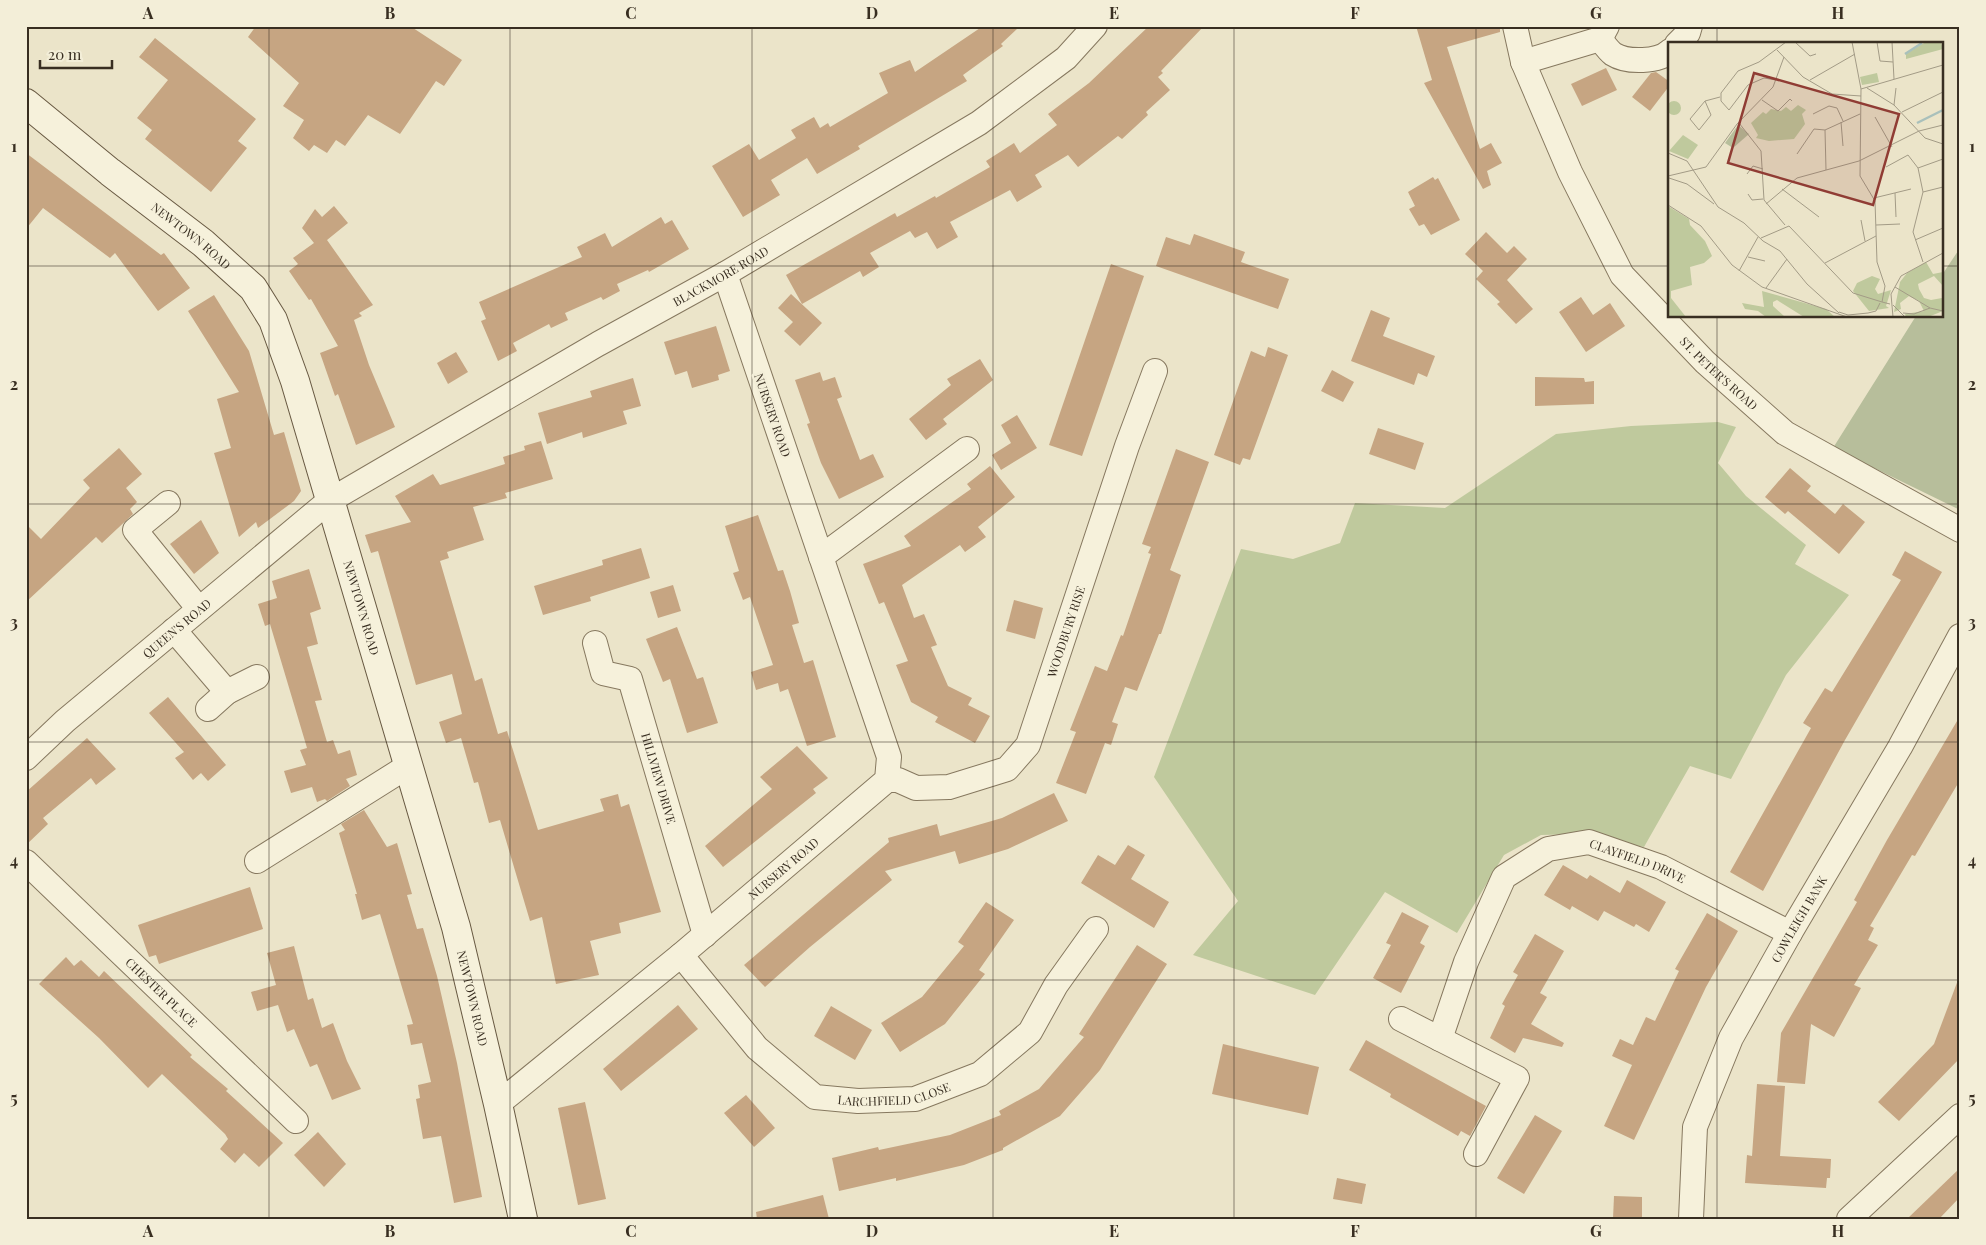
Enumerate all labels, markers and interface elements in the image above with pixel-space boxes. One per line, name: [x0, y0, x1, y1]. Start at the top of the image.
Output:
text: A: [142, 2, 154, 23]
text: B: [385, 2, 396, 23]
text: C: [625, 2, 637, 23]
text: D: [866, 2, 878, 23]
text: E: [1109, 2, 1119, 23]
text: F: [1350, 2, 1360, 23]
text: G: [1590, 2, 1602, 23]
text: H: [1832, 2, 1845, 23]
scale bar: [40, 38, 112, 70]
inset map: [1668, 42, 1944, 318]
text: 20 m: [48, 44, 82, 64]
text: 1: [11, 135, 17, 156]
text: 1: [1969, 135, 1975, 156]
street label: NEWTOWN ROAD: [148, 199, 235, 273]
street label: BLACKMORE ROAD: [670, 242, 771, 309]
street label: ST. PETER'S ROAD: [1677, 333, 1761, 413]
street label: NURSERY ROAD: [751, 371, 795, 459]
text: 2: [10, 373, 18, 394]
text: 2: [1968, 373, 1976, 394]
street label: NEWTOWN ROAD: [340, 559, 383, 657]
street label: WOODBURY RISE: [1043, 584, 1088, 680]
street label: QUEEN'S ROAD: [139, 595, 214, 661]
text: 3: [10, 611, 18, 632]
text: 3: [1968, 611, 1976, 632]
street label: HILLVIEW DRIVE: [638, 731, 680, 826]
street label: NURSERY ROAD: [745, 834, 822, 903]
street label: CLAYFIELD DRIVE: [1588, 835, 1688, 886]
text: 4: [10, 849, 18, 870]
text: 4: [1968, 849, 1976, 870]
street label: COWLEIGH BANK: [1767, 873, 1830, 965]
street label: NEWTOWN ROAD: [454, 949, 492, 1048]
street label: CHESTER PLACE: [122, 954, 201, 1030]
street label: LARCHFIELD CLOSE: [837, 1078, 952, 1109]
text: 5: [10, 1087, 18, 1108]
text: 5: [1968, 1087, 1976, 1108]
text: A: [142, 1220, 154, 1241]
text: B: [385, 1220, 396, 1241]
text: C: [625, 1220, 637, 1241]
text: D: [866, 1220, 878, 1241]
text: E: [1109, 1220, 1119, 1241]
text: F: [1350, 1220, 1360, 1241]
text: G: [1590, 1220, 1602, 1241]
text: H: [1832, 1220, 1845, 1241]

